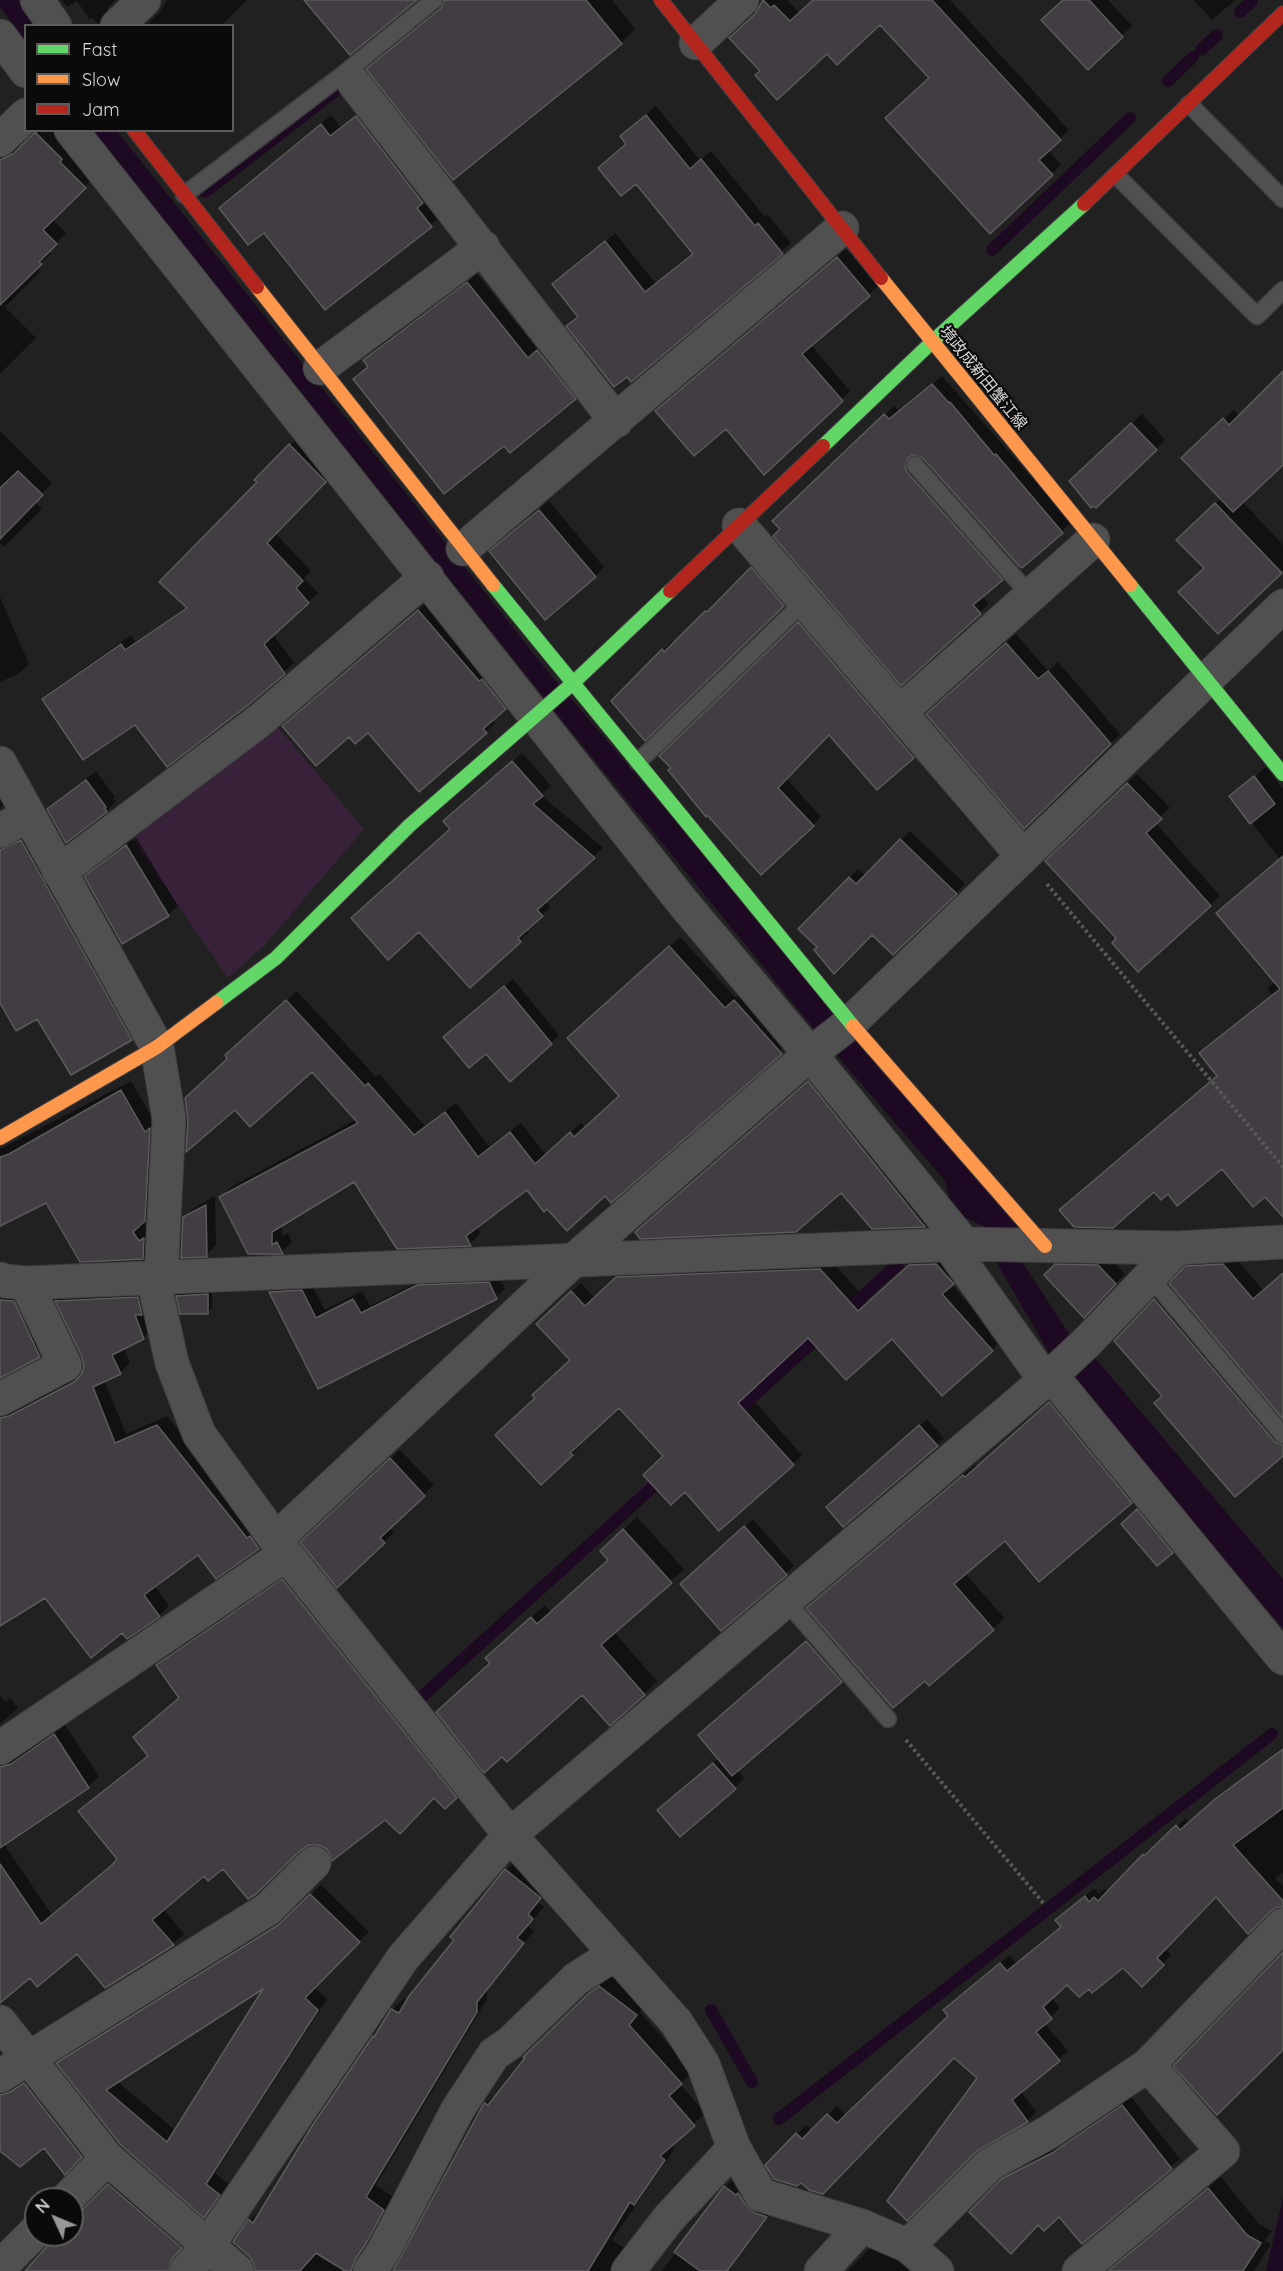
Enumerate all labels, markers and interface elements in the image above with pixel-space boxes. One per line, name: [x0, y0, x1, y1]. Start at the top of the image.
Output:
legend: [24, 24, 234, 132]
text: Fast: [82, 38, 117, 61]
text: Slow: [82, 68, 120, 91]
text: Jam: [82, 98, 120, 121]
street label: 境政成新田蟹江線: [935, 322, 1031, 434]
north arrow: [24, 2187, 84, 2247]
text: N: [31, 2195, 54, 2217]

